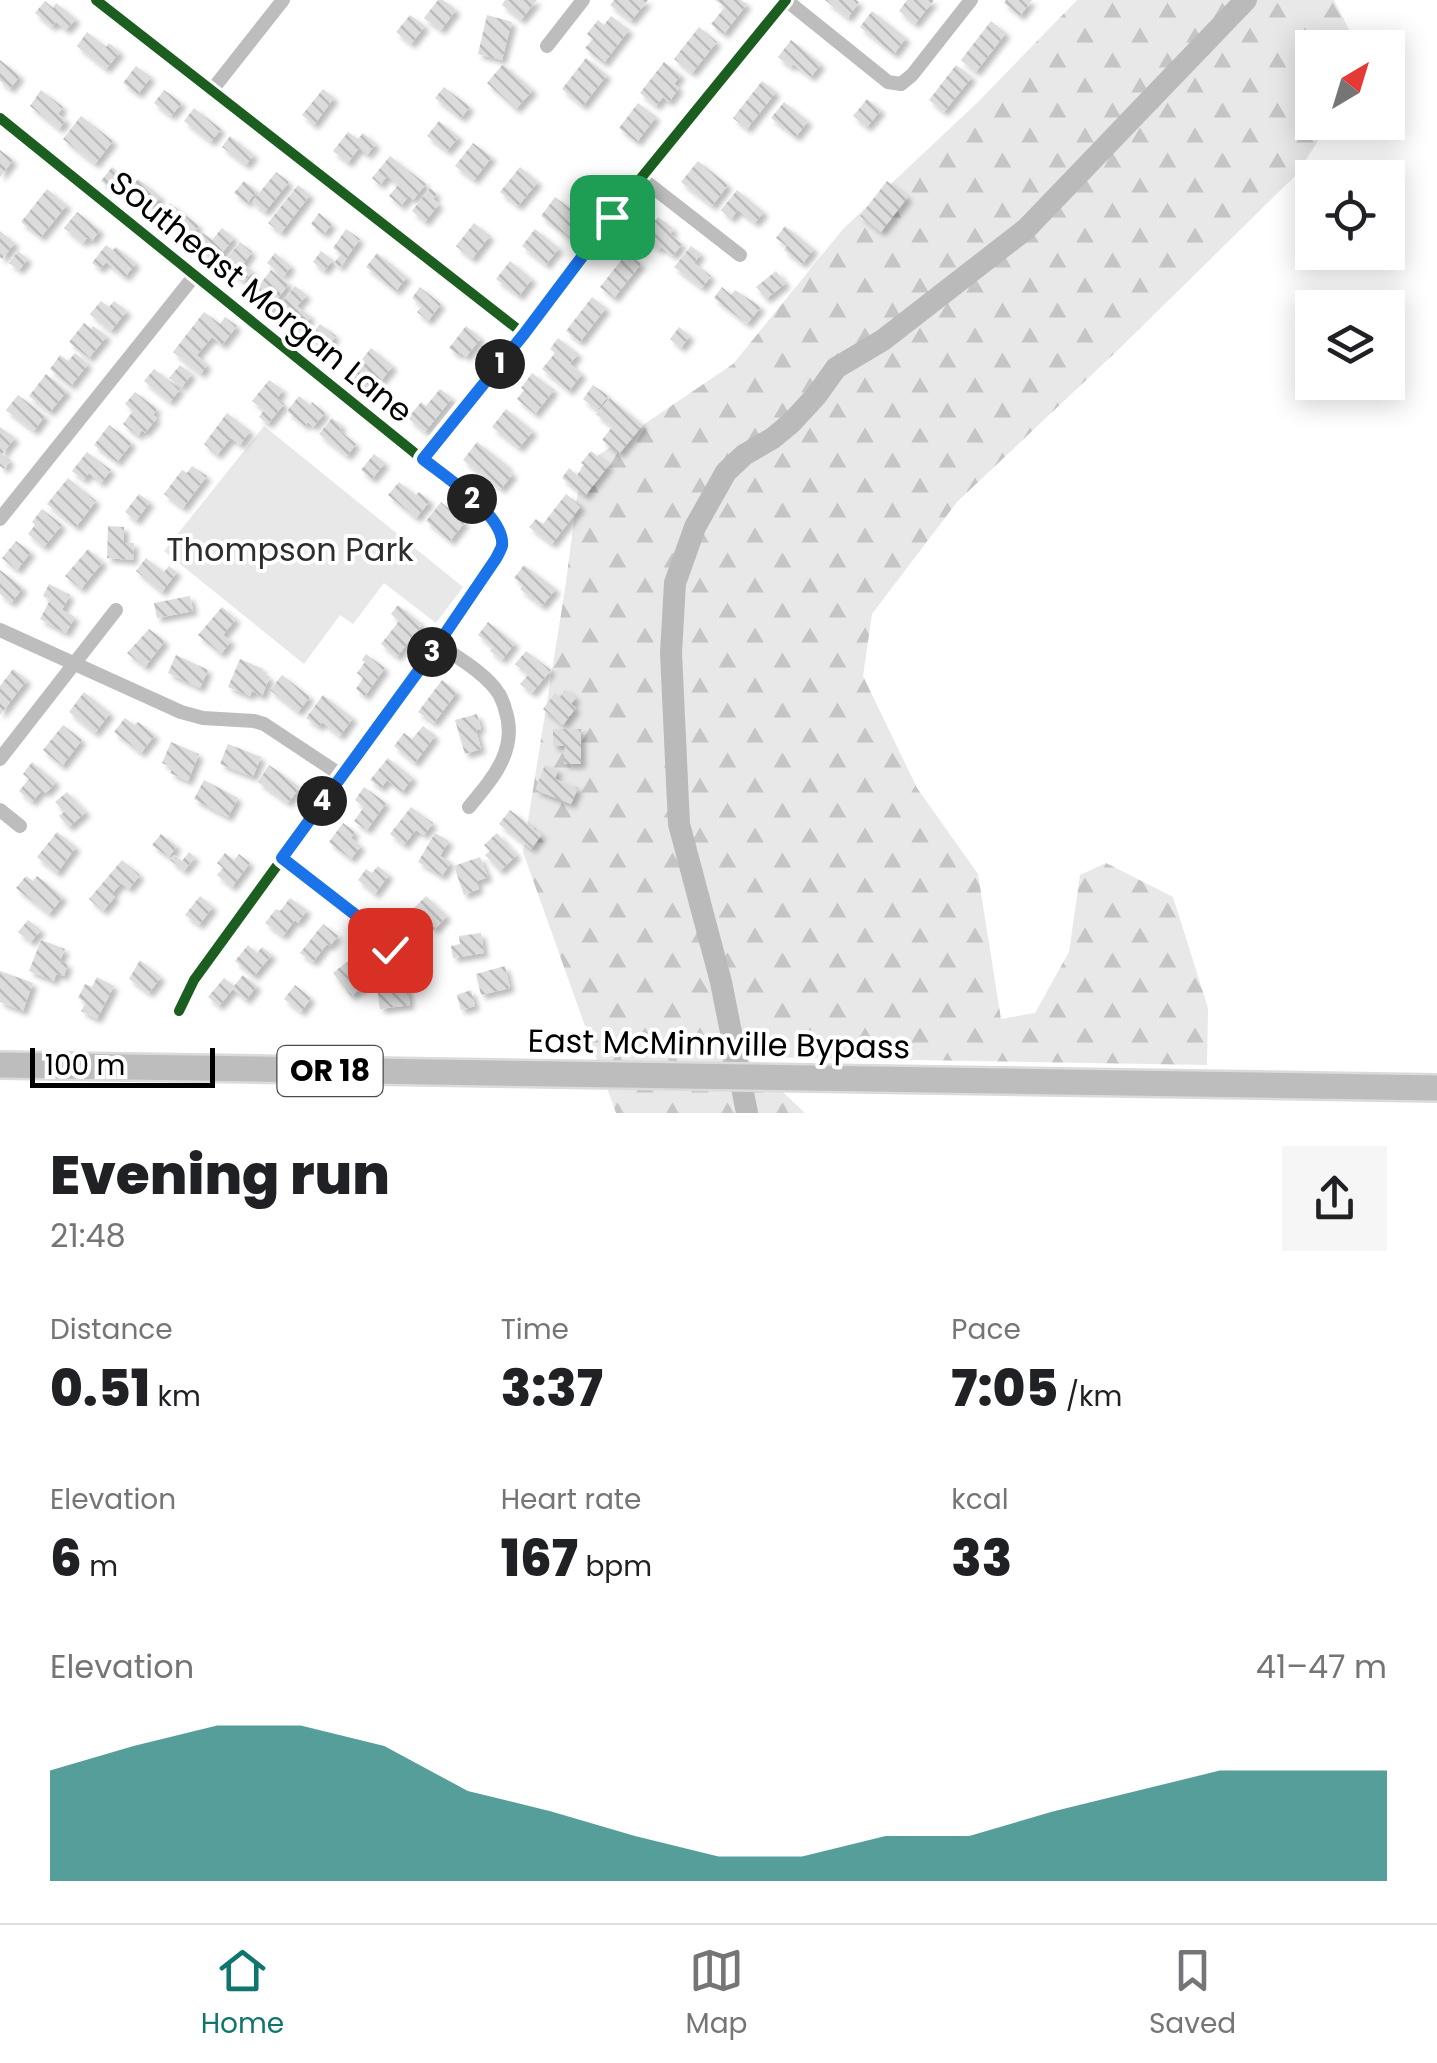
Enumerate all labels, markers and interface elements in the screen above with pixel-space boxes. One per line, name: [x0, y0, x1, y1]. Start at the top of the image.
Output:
north arrow: [1295, 30, 1405, 140]
map controls: [1295, 30, 1405, 400]
street label: Southeast Morgan Lane: [100, 160, 422, 433]
button: locate: [1295, 160, 1405, 270]
pin: [570, 175, 655, 260]
icon: arrive: [585, 190, 640, 245]
button: layers: [1295, 290, 1405, 400]
pin: 1: [475, 339, 525, 389]
text: 1: [495, 344, 505, 383]
pin: 2: [447, 474, 497, 524]
text: 2: [464, 479, 480, 518]
park label: Thompson Park: [166, 527, 414, 572]
pin: 3: [407, 627, 457, 677]
text: 3: [424, 632, 440, 671]
pin: 4: [297, 776, 347, 826]
text: 4: [313, 781, 331, 820]
pin: [348, 908, 433, 993]
icon: check: [363, 923, 418, 978]
street label: East McMinnville Bypass: [527, 1018, 911, 1069]
scale bar: [30, 1043, 215, 1088]
text: 100 m: [45, 1046, 125, 1085]
road number: OR 18: [278, 1046, 382, 1096]
text: Evening run: [50, 1136, 390, 1213]
button: share: [1282, 1146, 1387, 1251]
text: 21:48: [50, 1213, 126, 1258]
text: Distance: [50, 1310, 173, 1349]
text: Time: [501, 1310, 569, 1349]
text: Pace: [951, 1310, 1021, 1349]
text: 0.51: [50, 1353, 150, 1424]
text: 3:37: [501, 1353, 603, 1424]
text: 7:05: [951, 1353, 1058, 1424]
text: km: [150, 1377, 201, 1416]
text: /km: [1058, 1377, 1122, 1416]
text: Elevation: [50, 1480, 176, 1519]
text: Heart rate: [501, 1480, 641, 1519]
text: kcal: [951, 1480, 1009, 1519]
text: 6: [50, 1523, 82, 1594]
text: 167: [501, 1523, 578, 1594]
text: 33: [951, 1523, 1012, 1594]
text: m: [82, 1547, 118, 1586]
text: bpm: [578, 1547, 652, 1586]
text: Elevation: [50, 1644, 194, 1689]
text: 41–47 m: [1256, 1644, 1387, 1689]
tab: Home: [201, 1943, 284, 2045]
tab: Map: [686, 1943, 748, 2045]
tab: Saved: [1149, 1943, 1236, 2045]

